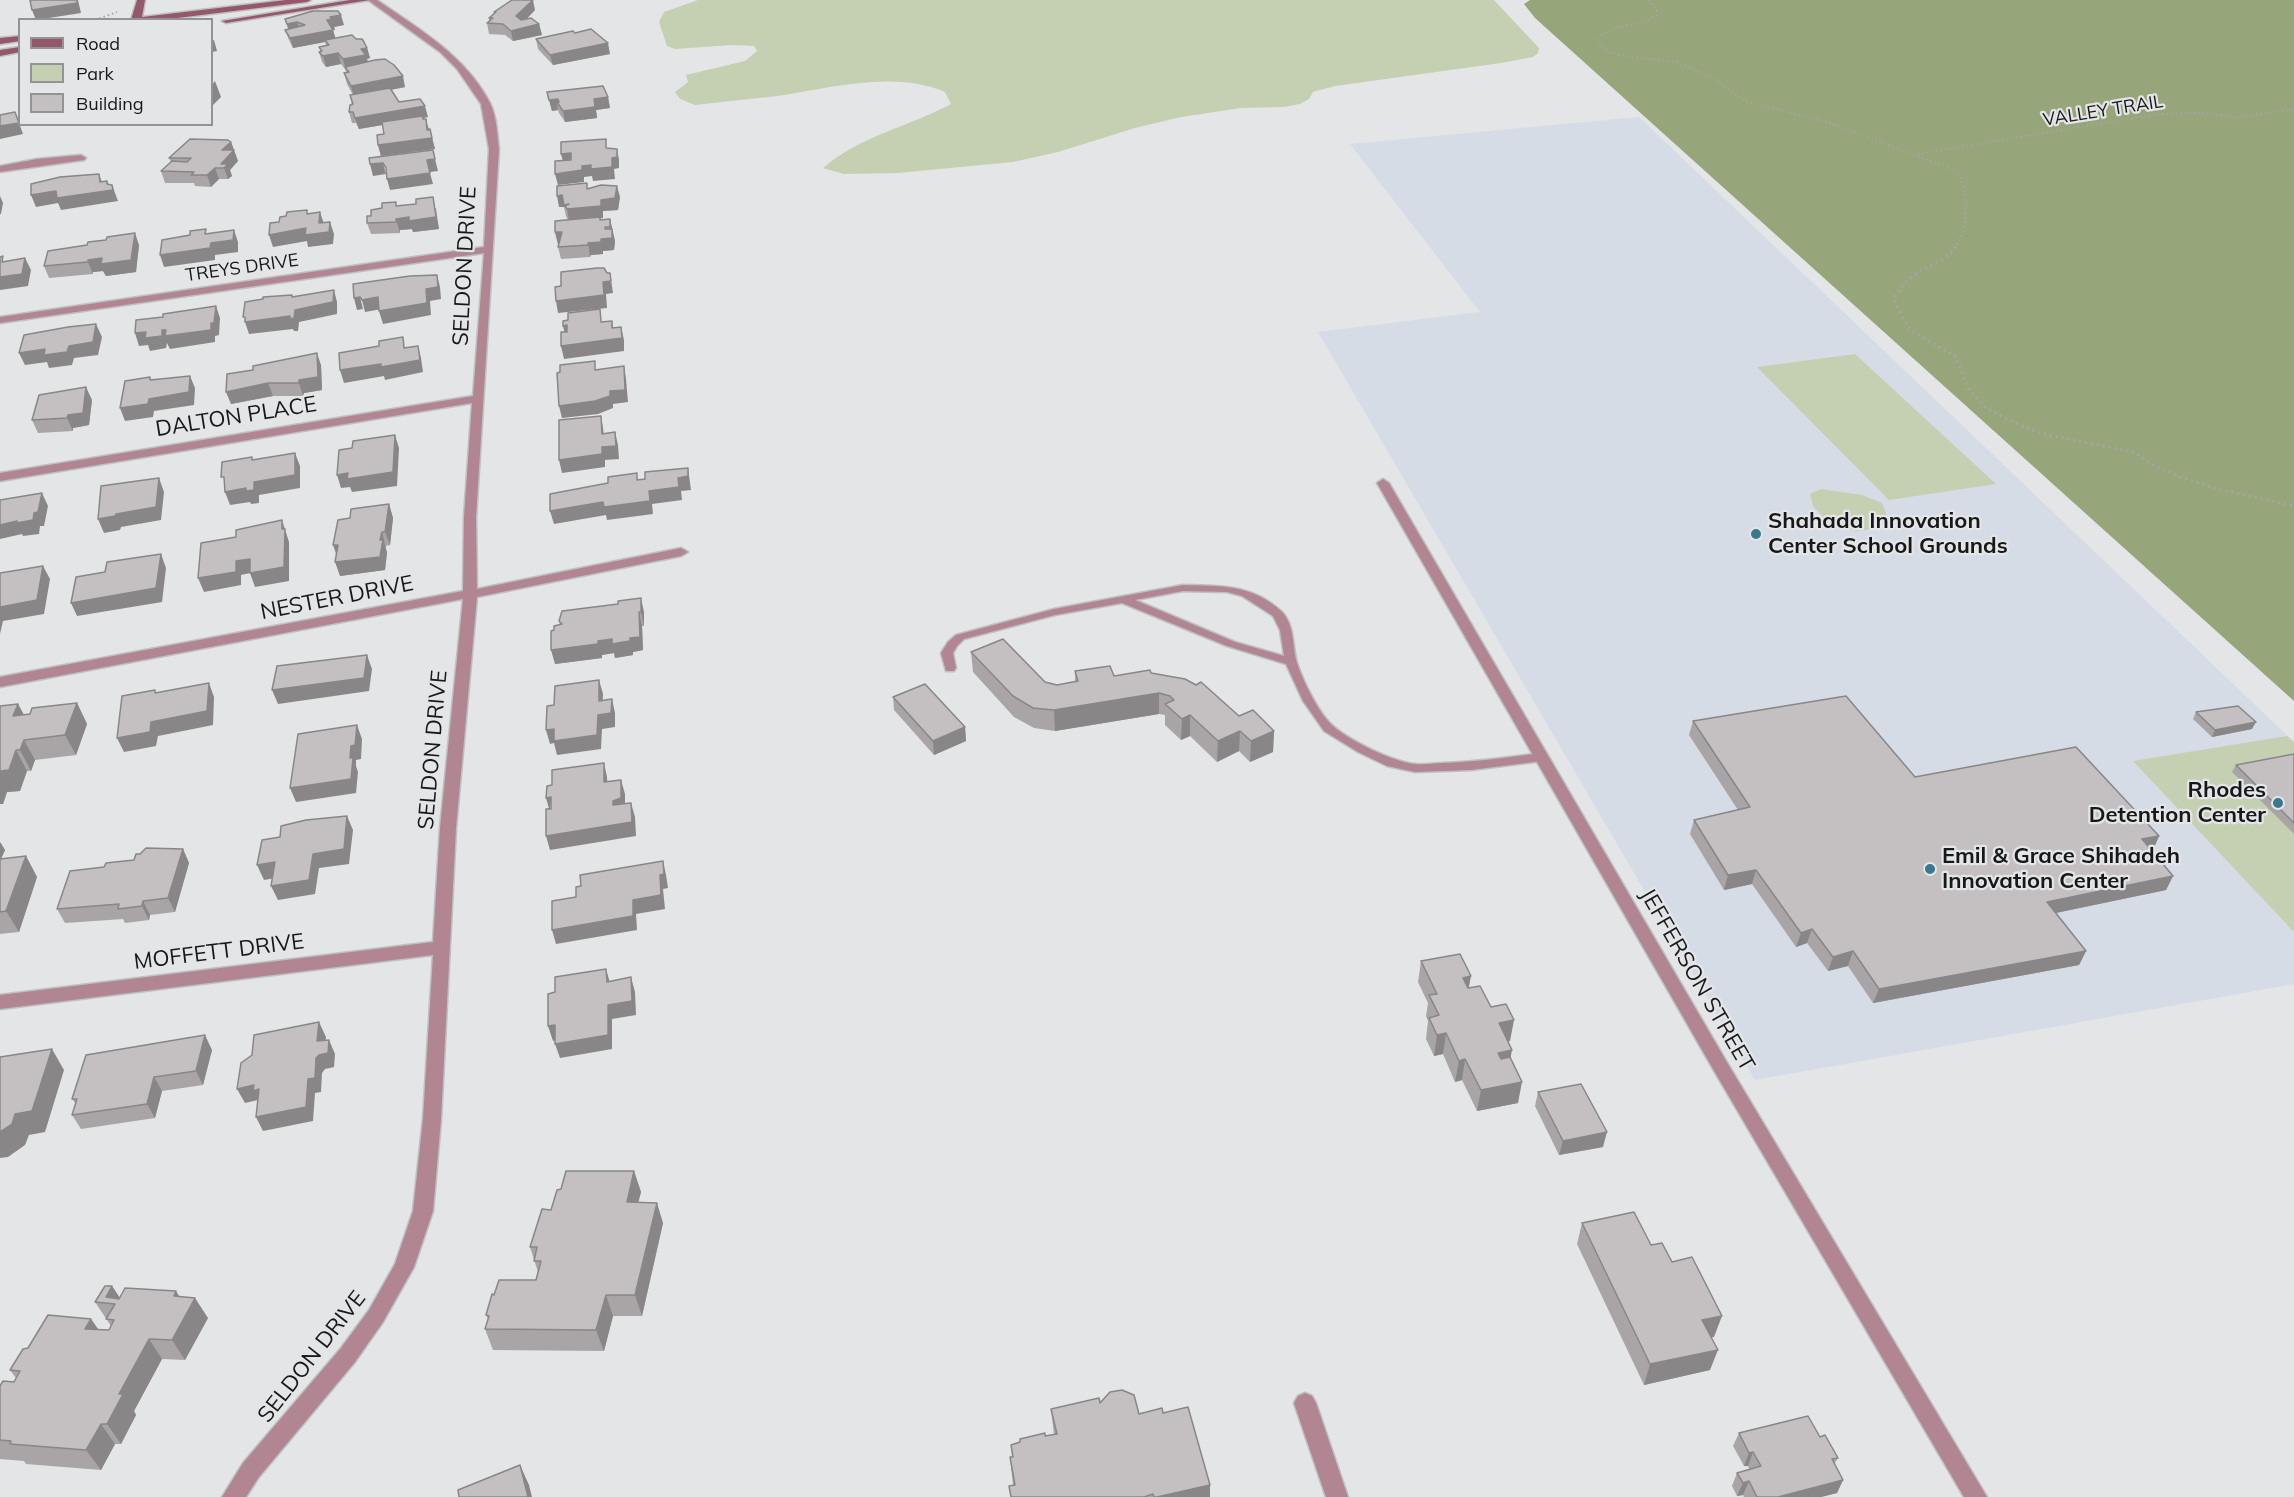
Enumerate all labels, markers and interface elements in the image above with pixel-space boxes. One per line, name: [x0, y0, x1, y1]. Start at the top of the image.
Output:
legend: [18, 18, 213, 126]
text: Road: [76, 32, 120, 55]
text: Park: [76, 62, 114, 85]
street label: VALLEY TRAIL: [2041, 91, 2165, 131]
text: Building: [76, 92, 144, 115]
street label: SELDON DRIVE: [448, 185, 482, 347]
street label: TREYS DRIVE: [184, 249, 300, 287]
street label: DALTON PLACE: [154, 391, 318, 443]
place label: Shahada Innovation Center School Grounds: [1768, 508, 2008, 560]
marker: Shahada Innovation Center School Grounds: [1749, 527, 1763, 541]
street label: NESTER DRIVE: [258, 570, 416, 626]
street label: SELDON DRIVE: [413, 669, 453, 831]
place label: Rhodes Detention Center: [2089, 777, 2266, 828]
marker: Rhodes Detention Center: [2271, 796, 2285, 810]
place label: Emil & Grace Shihadeh Innovation Center: [1942, 843, 2180, 894]
marker: Emil & Grace Shihadeh Innovation Center: [1923, 862, 1937, 876]
street label: JEFFERSON STREET: [1634, 884, 1760, 1076]
street label: MOFFETT DRIVE: [132, 928, 306, 976]
street label: SELDON DRIVE: [252, 1286, 372, 1428]

